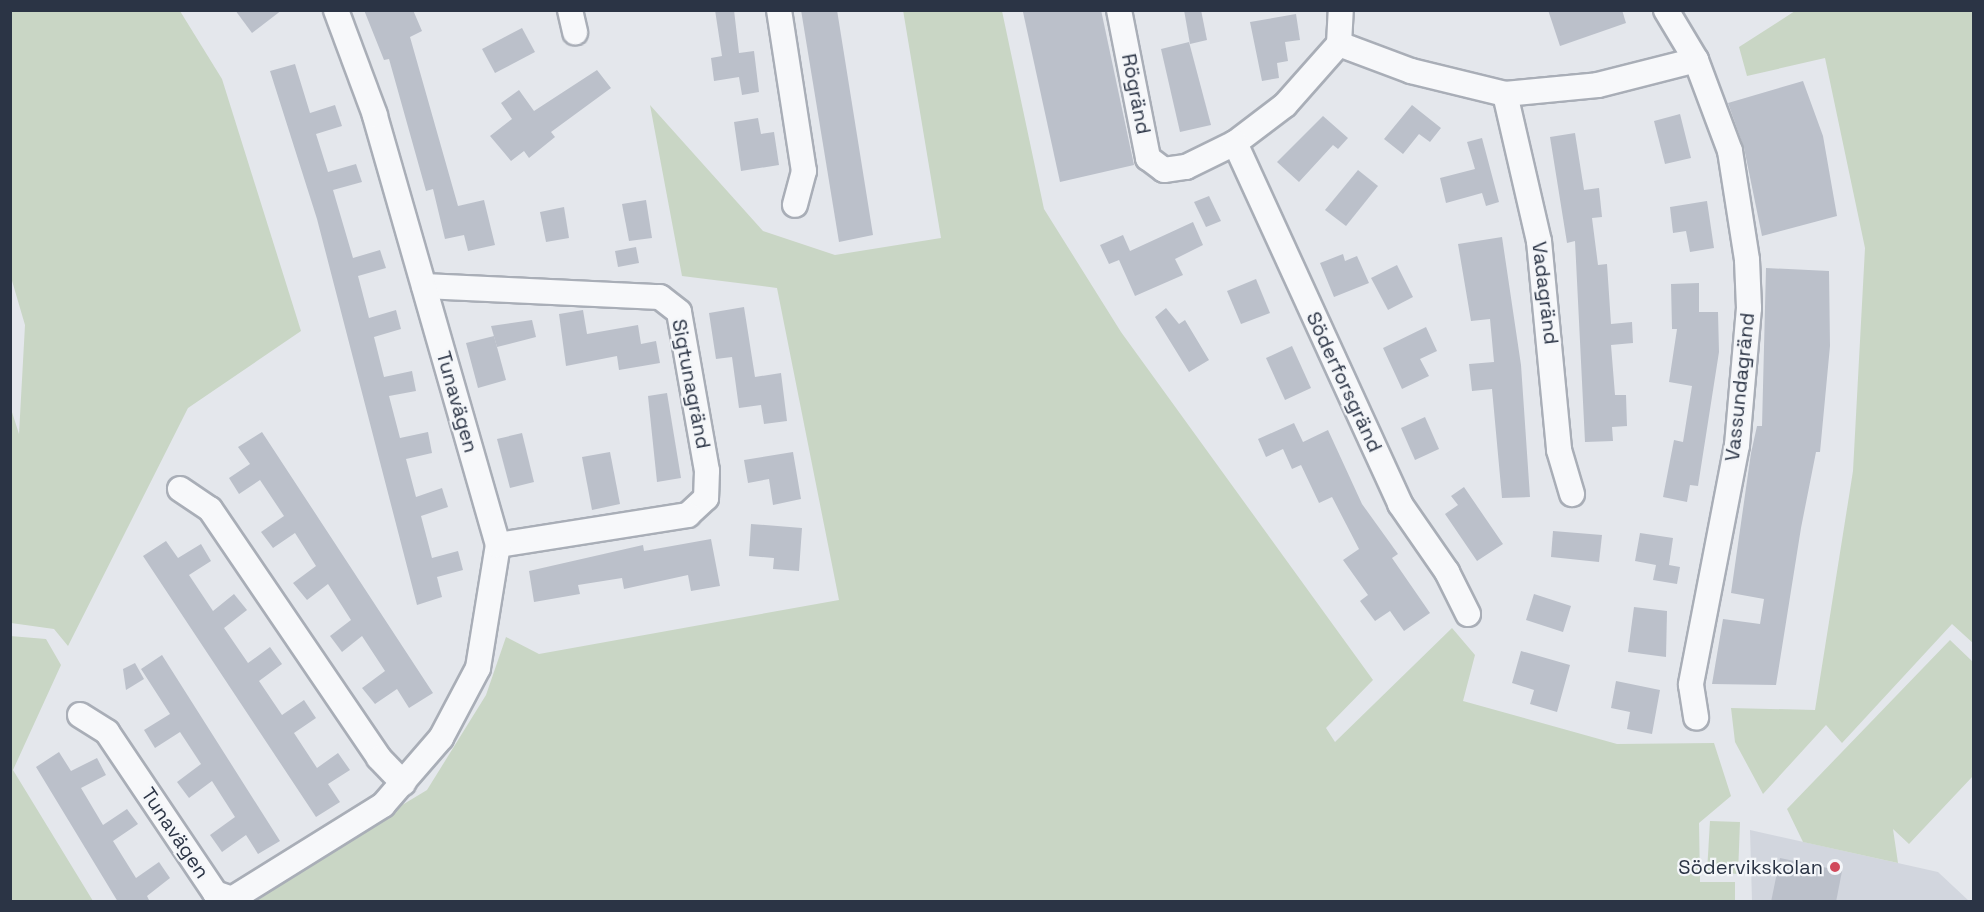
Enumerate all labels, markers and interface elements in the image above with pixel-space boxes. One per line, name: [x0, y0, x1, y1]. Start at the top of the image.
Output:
street label: Rögränd: [1116, 52, 1156, 136]
street label: Vadagränd: [1527, 240, 1563, 346]
street label: Söderforsgränd: [1301, 308, 1387, 456]
street label: Vassundagränd: [1720, 311, 1760, 463]
street label: Sigtunagränd: [667, 317, 715, 451]
street label: Tunavägen: [431, 349, 483, 455]
street label: Tunavägen: [136, 783, 214, 883]
place label: Södervikskolan: [1678, 855, 1823, 879]
marker: Södervikskolan: [1828, 860, 1842, 874]

